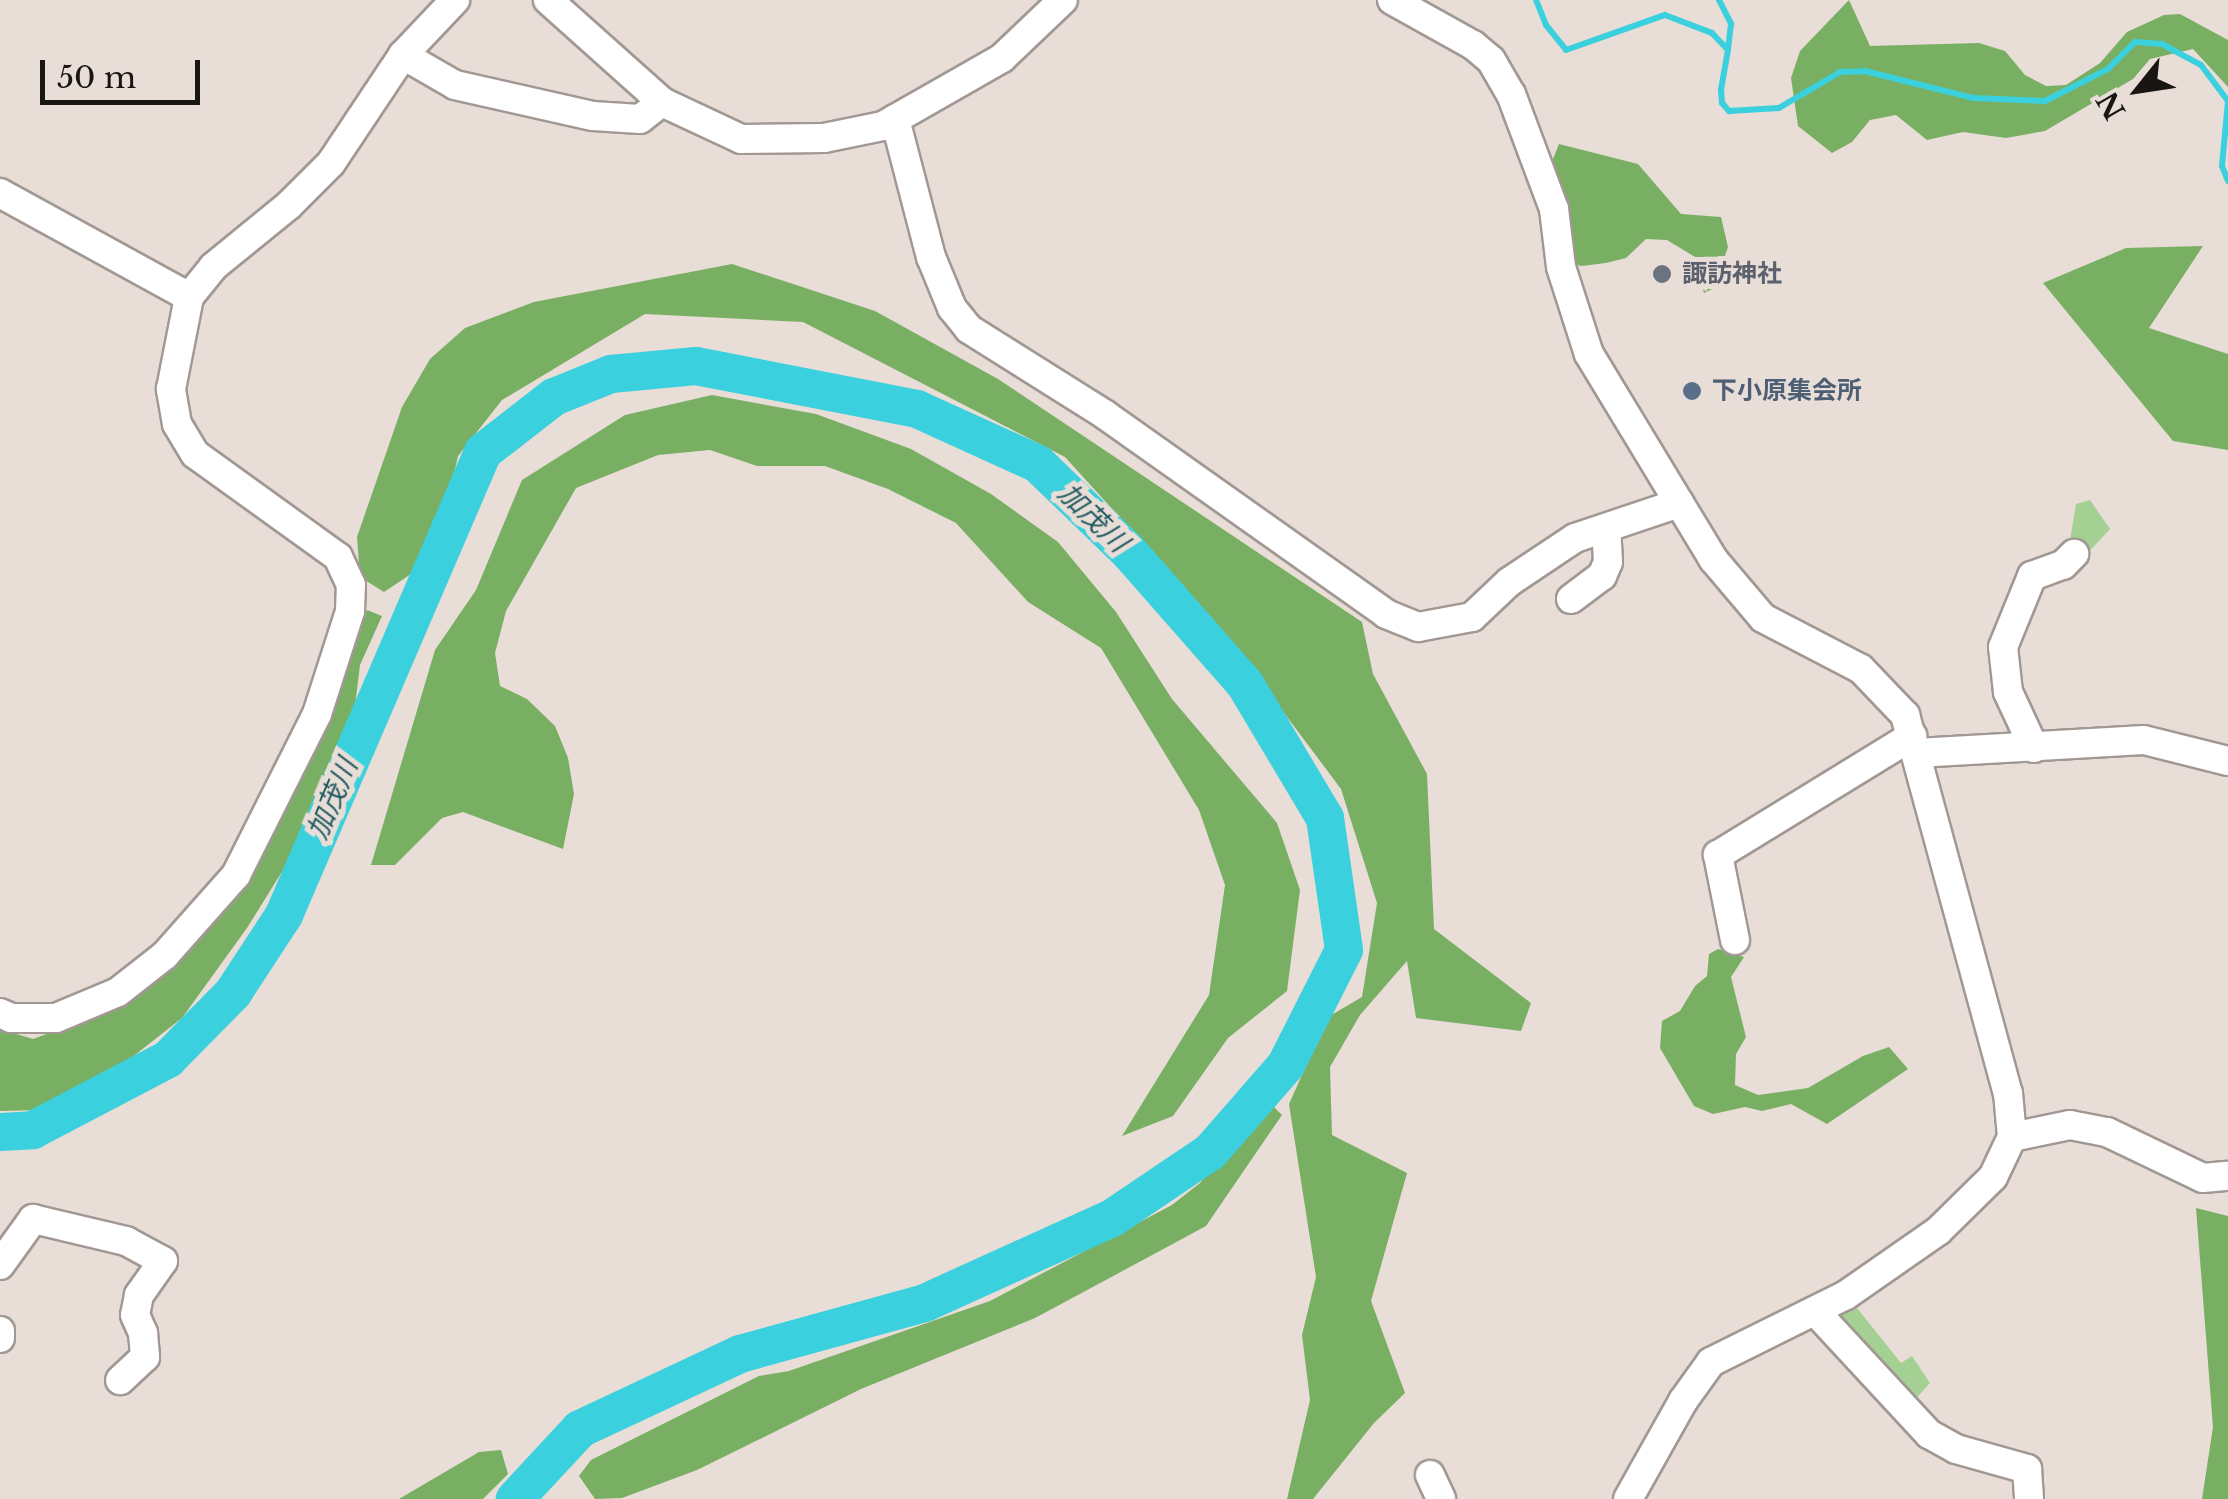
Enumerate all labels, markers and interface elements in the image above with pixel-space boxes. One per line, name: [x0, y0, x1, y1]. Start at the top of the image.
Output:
scale bar: [45, 40, 205, 102]
north arrow: [2088, 40, 2188, 140]
text: 50 m: [57, 59, 136, 96]
text: N: [2090, 85, 2133, 125]
place label: 諏訪神社: [1682, 259, 1782, 289]
marker: 諏訪神社: [1651, 263, 1673, 285]
place label: 下小原集会所: [1712, 376, 1862, 406]
marker: 下小原集会所: [1681, 380, 1703, 402]
water label: 加茂川: [1051, 477, 1135, 559]
water label: 加茂川: [301, 754, 365, 844]

